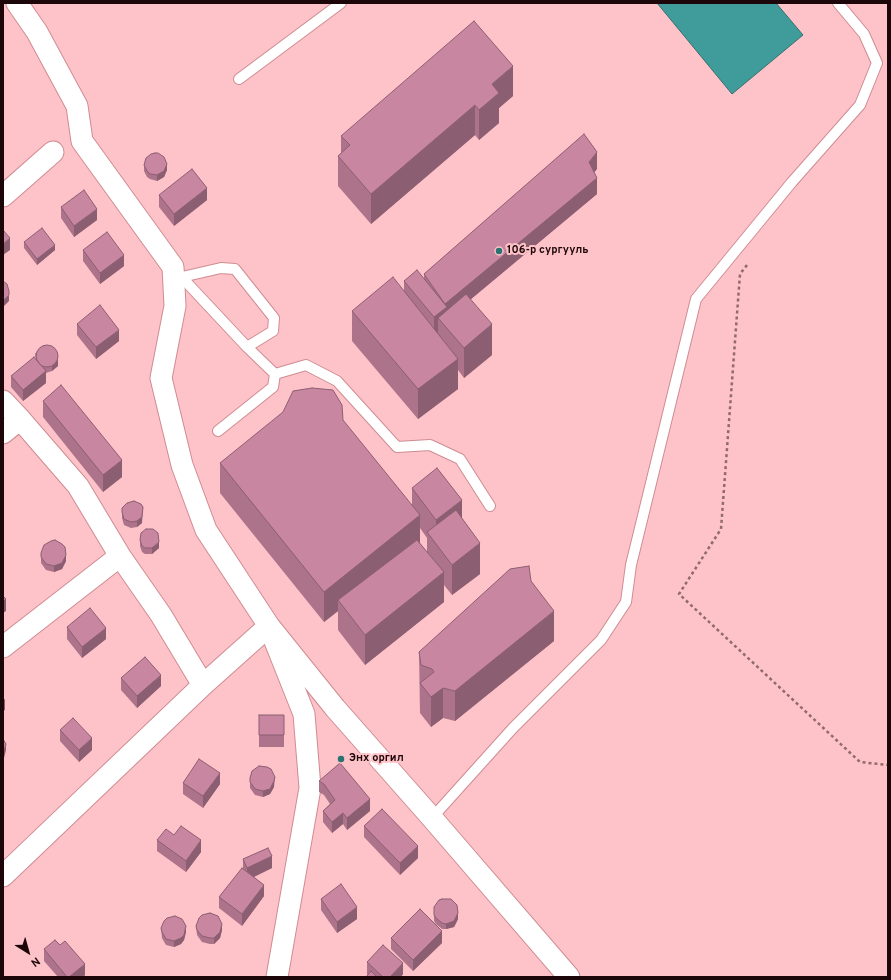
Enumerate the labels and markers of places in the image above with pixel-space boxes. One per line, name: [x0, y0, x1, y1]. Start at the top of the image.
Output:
place label: 106-р сургууль: [507, 244, 589, 258]
marker: 106-р сургууль: [494, 246, 504, 256]
place label: Энх оргил: [349, 752, 404, 766]
marker: Энх оргил: [336, 754, 346, 764]

